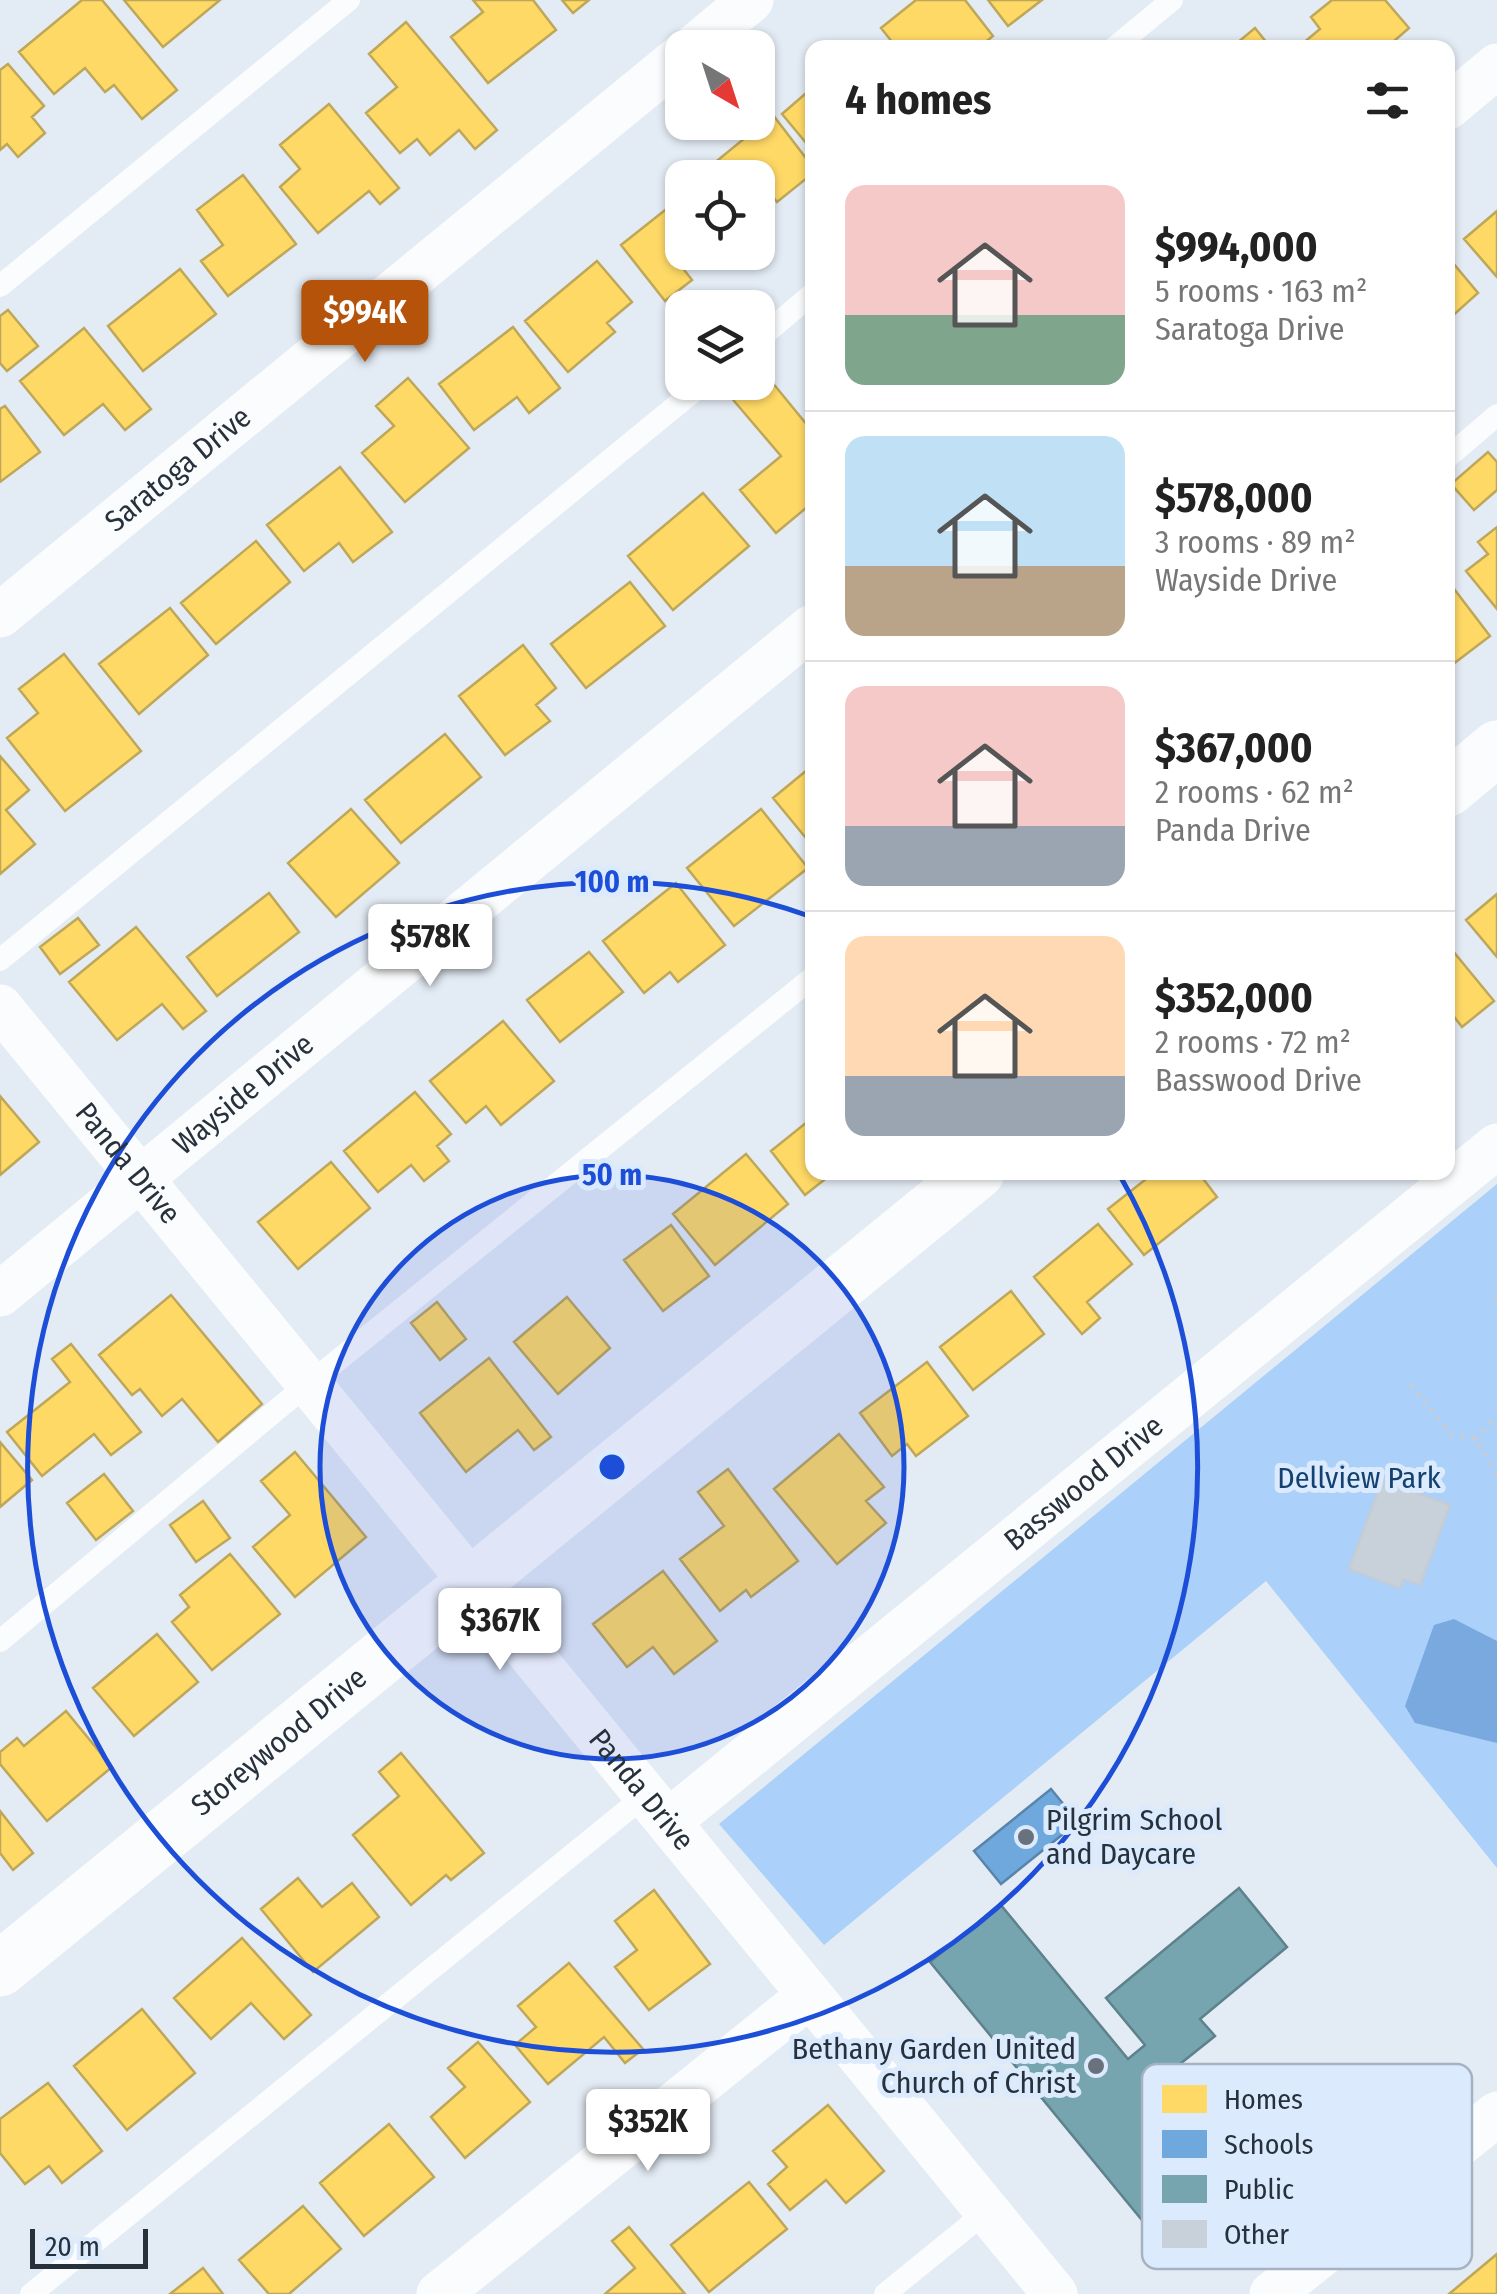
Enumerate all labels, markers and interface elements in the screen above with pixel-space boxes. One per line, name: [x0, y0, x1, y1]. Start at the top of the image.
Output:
north arrow: [665, 30, 775, 140]
map controls: [665, 30, 775, 400]
icon: filters: [1360, 73, 1415, 128]
text: 4 homes: [845, 75, 992, 125]
button: locate: [665, 160, 775, 270]
text: $994,000: [1155, 222, 1318, 272]
icon: home: [925, 225, 1045, 345]
text: 5 rooms · 163 m²: [1155, 272, 1367, 310]
pin: $994K: [295, 280, 435, 365]
button: layers: [665, 290, 775, 400]
text: $994K: [323, 293, 407, 331]
text: Saratoga Drive: [1155, 310, 1345, 348]
street label: Saratoga Drive: [98, 399, 258, 539]
text: $578,000: [1155, 473, 1313, 523]
icon: home: [925, 476, 1045, 596]
text: 3 rooms · 89 m²: [1155, 523, 1356, 561]
text: Wayside Drive: [1155, 561, 1337, 599]
text: $367,000: [1155, 723, 1313, 773]
icon: home: [925, 726, 1045, 846]
text: 2 rooms · 62 m²: [1155, 773, 1354, 811]
text: Panda Drive: [1155, 811, 1311, 849]
text: 100 m: [575, 864, 649, 900]
pin: $578K: [360, 904, 500, 989]
text: $578K: [390, 917, 470, 955]
text: $352,000: [1155, 973, 1313, 1023]
icon: home: [925, 976, 1045, 1096]
text: 2 rooms · 72 m²: [1155, 1023, 1351, 1061]
street label: Wayside Drive: [166, 1026, 321, 1162]
text: Basswood Drive: [1155, 1061, 1362, 1099]
street label: Panda Drive: [68, 1095, 188, 1231]
text: 50 m: [582, 1157, 642, 1193]
street label: Basswood Drive: [997, 1408, 1170, 1558]
centre of rings: [594, 1449, 630, 1485]
park label: Dellview Park: [1277, 1460, 1441, 1496]
pin: $367K: [430, 1588, 570, 1673]
text: $367K: [460, 1601, 540, 1639]
street label: Storeywood Drive: [184, 1659, 374, 1824]
street label: Panda Drive: [581, 1722, 702, 1858]
place label: Pilgrim School and Daycare: [1046, 1802, 1223, 1872]
marker: Pilgrim School and Daycare: [1015, 1826, 1037, 1848]
place label: Bethany Garden United Church of Christ: [792, 2031, 1076, 2101]
marker: Bethany Garden United Church of Christ: [1085, 2055, 1107, 2077]
legend: [1142, 2064, 1472, 2269]
text: Homes: [1224, 2083, 1303, 2116]
pin: $352K: [578, 2089, 718, 2174]
text: $352K: [608, 2102, 688, 2140]
text: Schools: [1224, 2128, 1313, 2161]
text: Public: [1224, 2173, 1294, 2206]
text: Other: [1224, 2218, 1289, 2251]
scale bar: [30, 2224, 148, 2268]
text: 20 m: [45, 2230, 100, 2263]

